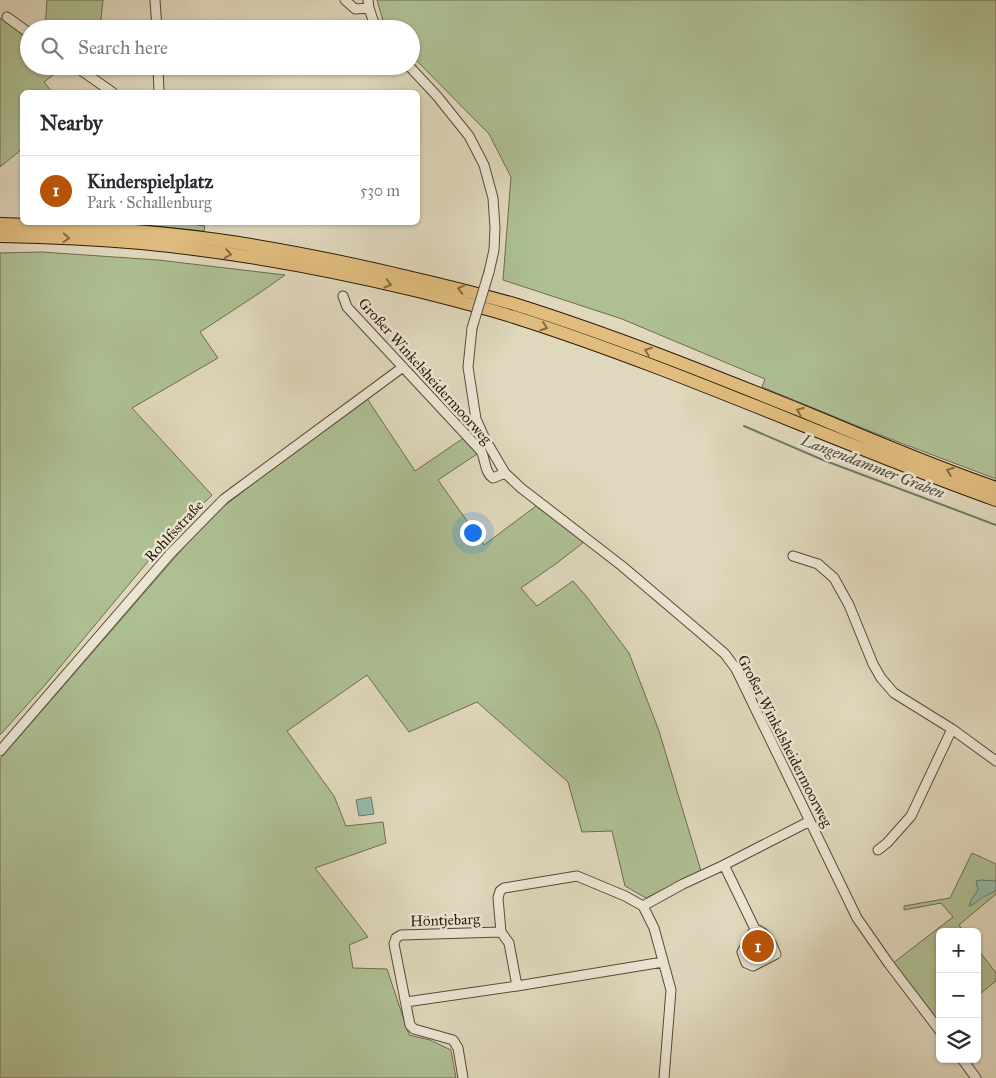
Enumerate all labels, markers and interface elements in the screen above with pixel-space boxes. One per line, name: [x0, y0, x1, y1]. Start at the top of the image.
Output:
search box: [20, 20, 420, 75]
icon: search: [38, 34, 66, 62]
text: Search here: [78, 36, 168, 59]
text: Nearby: [40, 110, 103, 136]
text: Kinderspielplatz: [87, 170, 213, 193]
text: 1: [53, 181, 59, 200]
text: 530 m: [360, 181, 400, 200]
text: Park · Schallenburg: [87, 193, 211, 212]
one-way arrow: [62, 233, 70, 243]
one-way arrow: [224, 248, 232, 258]
one-way arrow: [383, 278, 392, 289]
one-way arrow: [457, 285, 465, 295]
street label: Großer Winkelsheidermoorweg: [355, 294, 496, 449]
one-way arrow: [539, 321, 548, 331]
one-way arrow: [645, 347, 653, 357]
one-way arrow: [796, 406, 804, 416]
water label: Langendammer Graben: [798, 430, 948, 503]
one-way arrow: [947, 467, 955, 477]
street label: Rohlfsstraße: [141, 496, 207, 566]
your location: [460, 520, 486, 546]
street label: Großer Winkelsheidermoorweg: [734, 652, 837, 831]
street label: Höntjebarg: [410, 910, 481, 930]
pin: 1: [742, 927, 774, 965]
map controls: [936, 928, 981, 1063]
button: +: [936, 928, 981, 973]
button: −: [936, 973, 981, 1018]
button: layers: [936, 1018, 981, 1063]

